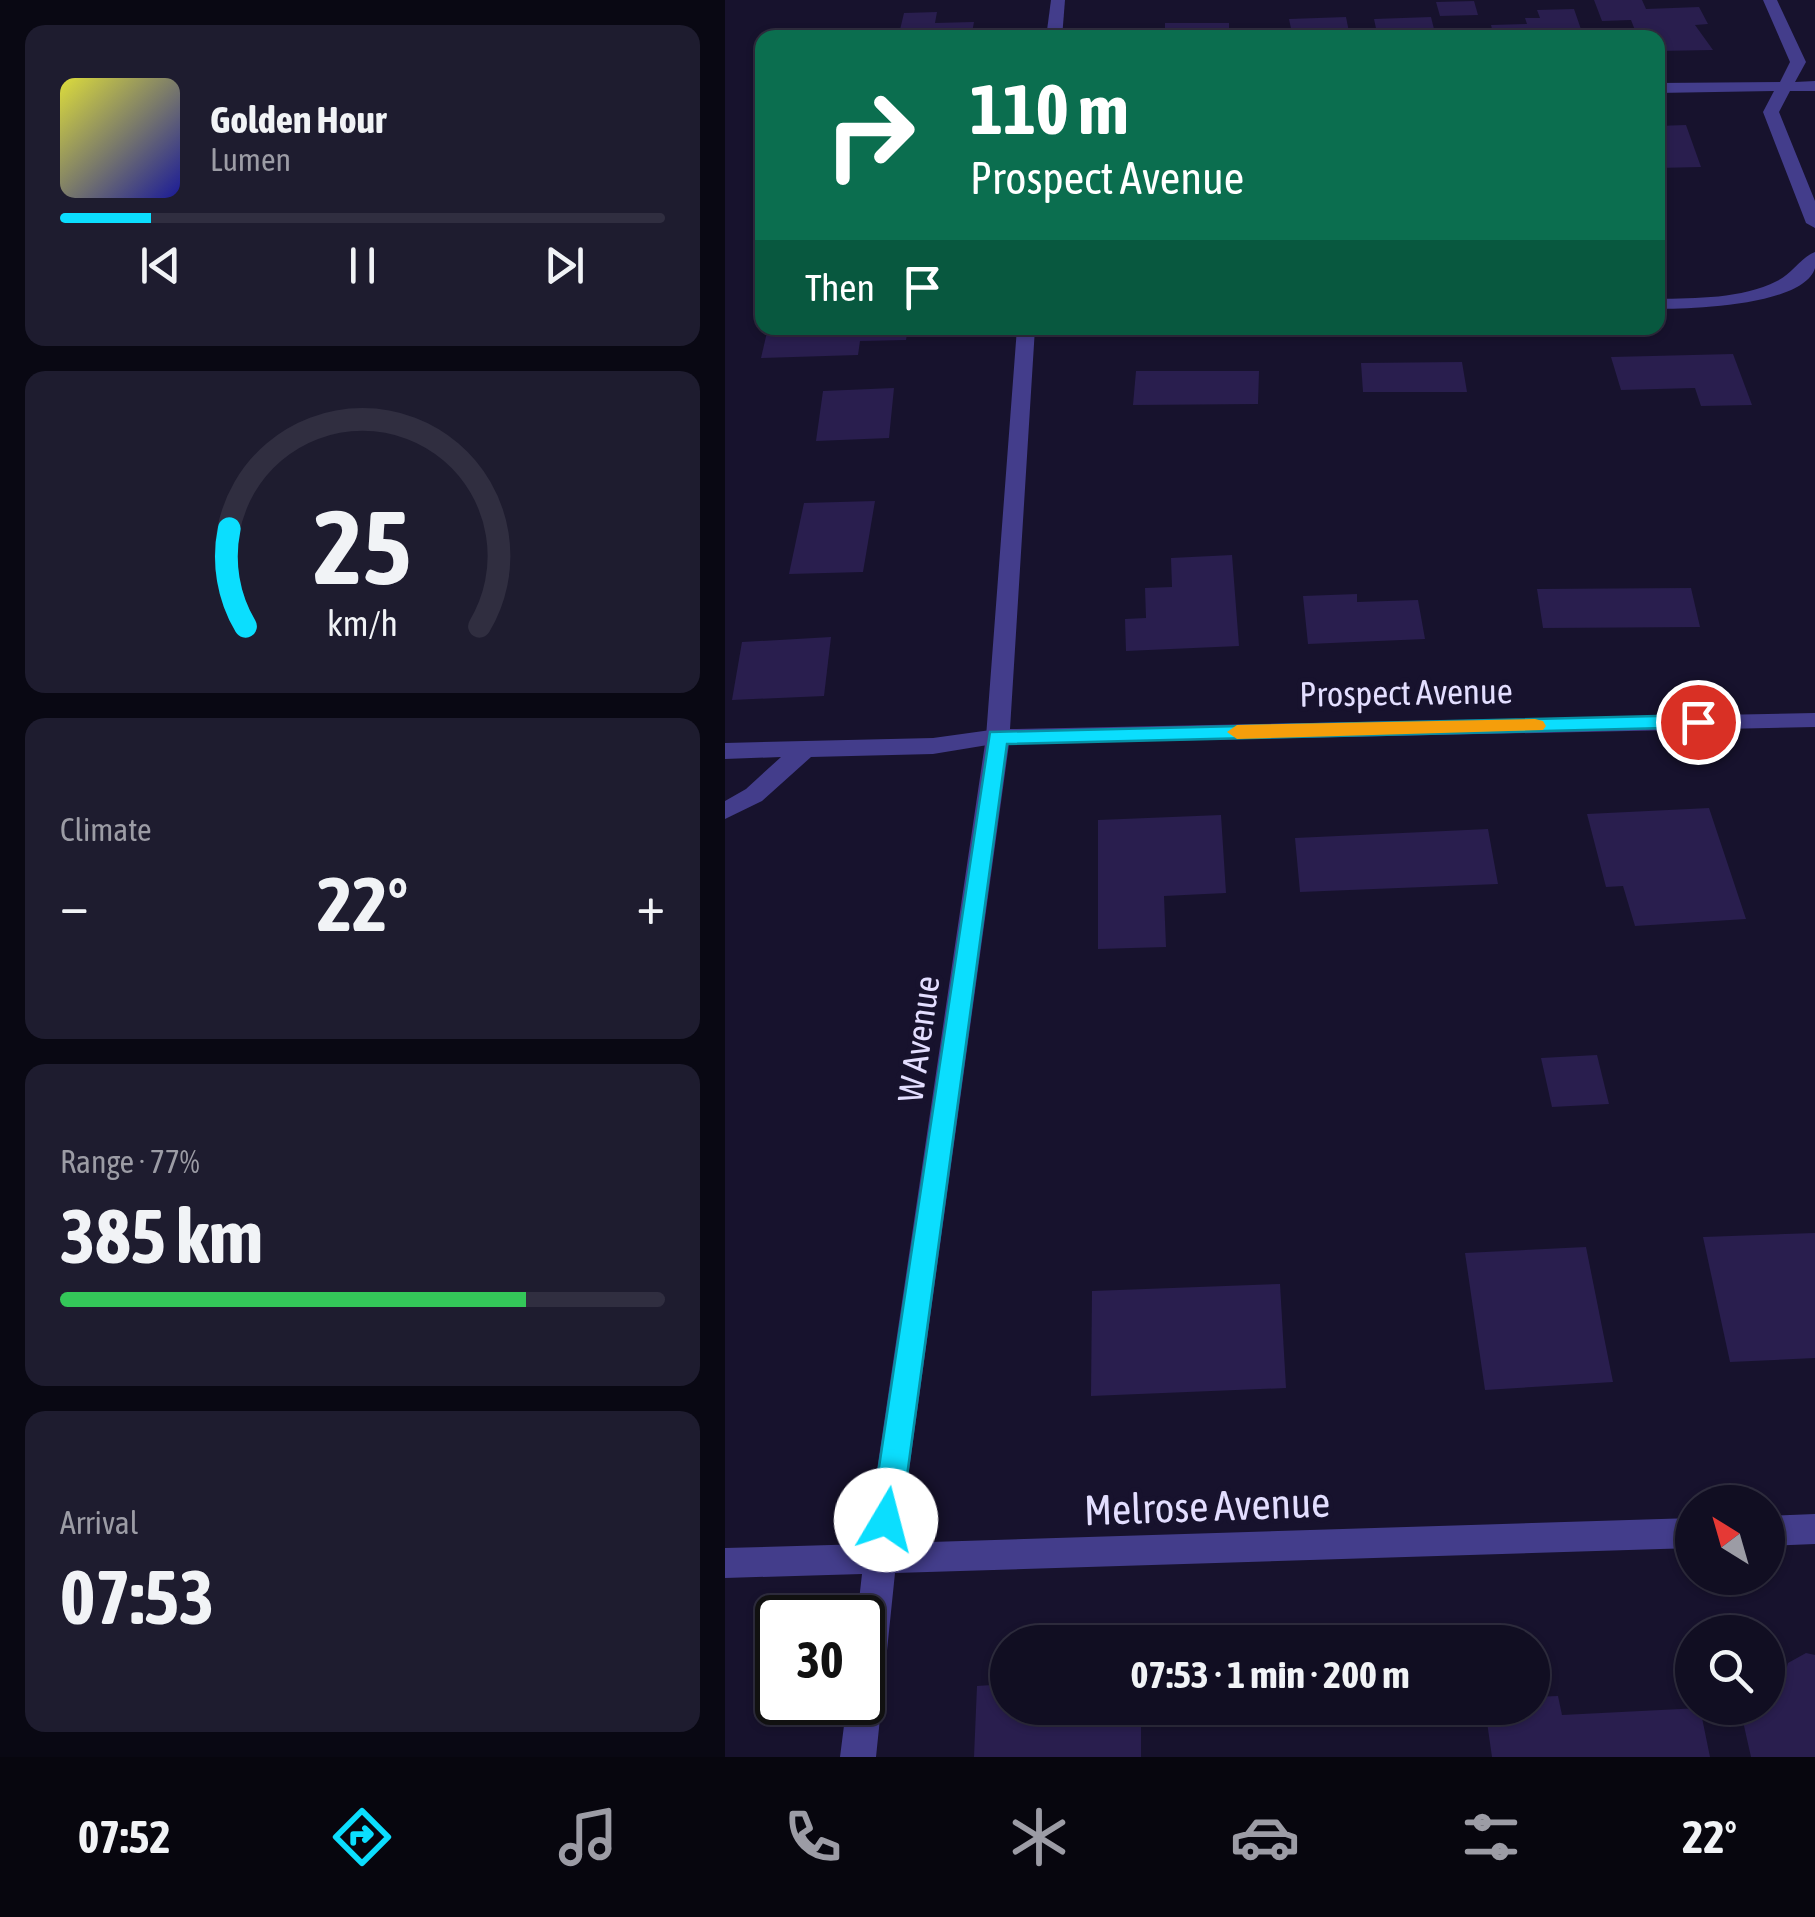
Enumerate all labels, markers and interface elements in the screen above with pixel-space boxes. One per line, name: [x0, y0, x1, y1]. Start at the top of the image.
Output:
text: 110 m: [970, 69, 1129, 149]
icon: right: [805, 70, 935, 200]
text: Golden Hour: [210, 98, 386, 141]
text: Lumen: [210, 141, 291, 178]
text: Prospect Avenue: [970, 152, 1244, 204]
icon: previous: [133, 238, 188, 293]
icon: pause: [335, 238, 390, 293]
icon: next: [537, 238, 592, 293]
icon: arrive: [895, 260, 950, 315]
text: Then: [805, 266, 875, 309]
text: 25: [314, 487, 411, 606]
text: km/h: [327, 603, 398, 644]
street label: Prospect Avenue: [1299, 670, 1513, 714]
pin: [1656, 680, 1741, 765]
icon: arrive: [1671, 695, 1726, 750]
text: Climate: [60, 811, 152, 848]
text: 22°: [317, 861, 408, 947]
text: −: [60, 873, 89, 936]
text: +: [636, 873, 665, 936]
street label: W Avenue: [889, 973, 947, 1105]
text: Range · 77%: [60, 1143, 200, 1180]
text: 385 km: [60, 1193, 263, 1279]
position arrow: [834, 1468, 938, 1572]
street label: Melrose Avenue: [1083, 1478, 1331, 1534]
north arrow: [1675, 1485, 1785, 1595]
map controls: [1675, 1485, 1785, 1725]
text: Arrival: [60, 1504, 138, 1541]
text: 07:53: [60, 1554, 214, 1640]
speed limit sign: 30: [755, 1595, 885, 1725]
button: search: [1675, 1615, 1785, 1725]
text: 07:53 · 1 min · 200 m: [1130, 1653, 1410, 1696]
icon: directions: [327, 1802, 397, 1872]
icon: music: [553, 1802, 623, 1872]
icon: phone: [778, 1802, 848, 1872]
icon: climate: [1004, 1802, 1074, 1872]
icon: car: [1230, 1802, 1300, 1872]
icon: filters: [1456, 1802, 1526, 1872]
text: 07:52: [78, 1811, 171, 1863]
text: 22°: [1682, 1811, 1737, 1863]

